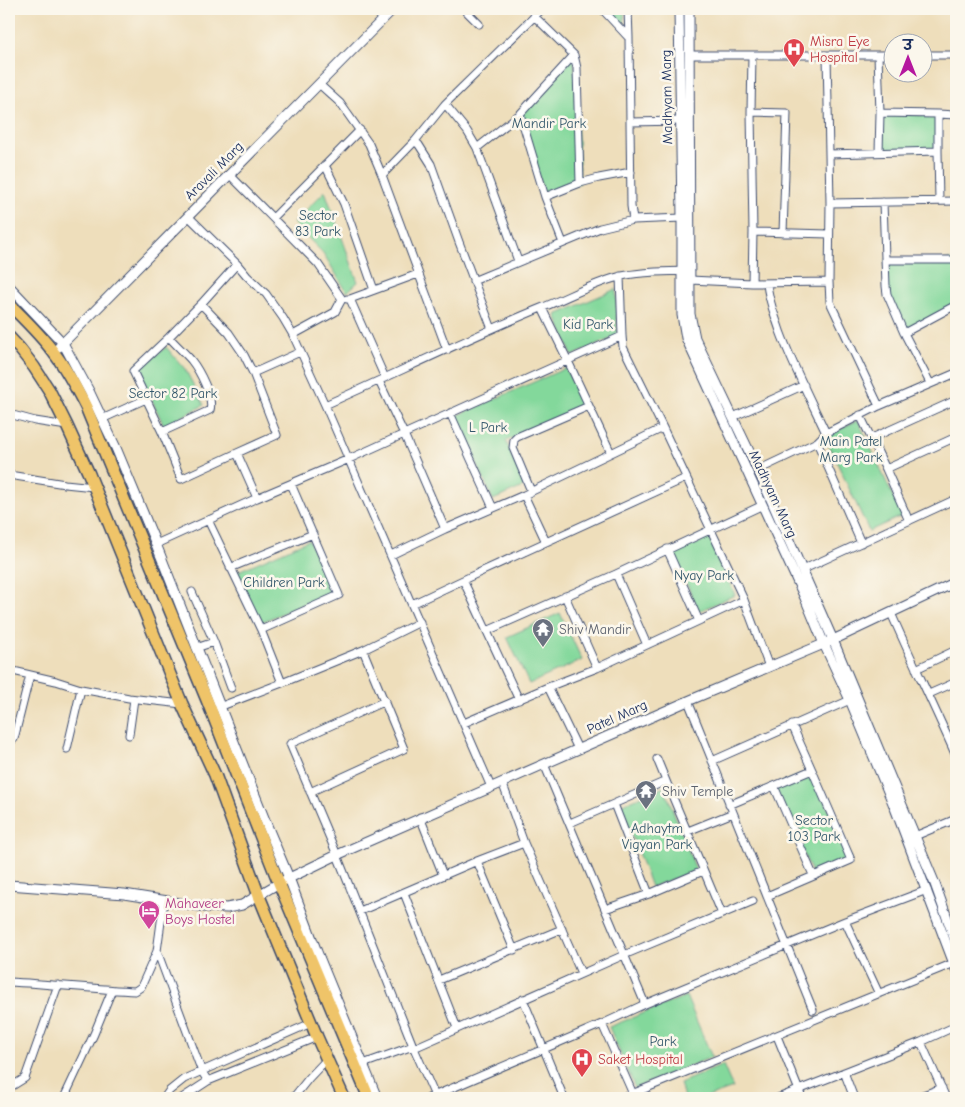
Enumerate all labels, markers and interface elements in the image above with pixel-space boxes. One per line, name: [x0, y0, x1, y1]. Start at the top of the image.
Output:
north arrow: [882, 32, 932, 82]
place label: Misra Eye Hospital: [810, 33, 869, 66]
hospital icon: Misra Eye Hospital: [782, 37, 806, 68]
text: उ: [901, 37, 914, 54]
street label: Madhyam Marg: [658, 49, 676, 145]
park label: Mandir Park: [512, 115, 586, 132]
street label: Aravali Marg: [181, 138, 247, 204]
park label: Sector 83 Park: [295, 207, 341, 240]
park label: Kid Park: [563, 316, 613, 333]
park label: Sector 82 Park: [129, 385, 218, 402]
park label: L Park: [469, 419, 507, 436]
park label: Main Patel Marg Park: [820, 433, 883, 466]
street label: Madhyam Marg: [745, 447, 801, 541]
park label: Nyay Park: [674, 567, 734, 584]
park label: Children Park: [243, 574, 325, 591]
temple icon: Shiv Mandir: [531, 617, 555, 648]
place label: Shiv Mandir: [559, 621, 631, 638]
street label: Patel Marg: [584, 696, 650, 738]
temple icon: Shiv Temple: [634, 779, 658, 810]
place label: Shiv Temple: [662, 783, 733, 800]
park label: Sector 103 Park: [788, 812, 841, 845]
park label: Adhaytm Vigyan Park: [622, 820, 693, 853]
place label: Mahaveer Boys Hostel: [165, 895, 235, 928]
hotel icon: Mahaveer Boys Hostel: [137, 899, 161, 930]
park label: Park: [650, 1033, 677, 1050]
hospital icon: Saket Hospital: [570, 1047, 594, 1078]
place label: Saket Hospital: [598, 1051, 683, 1068]

